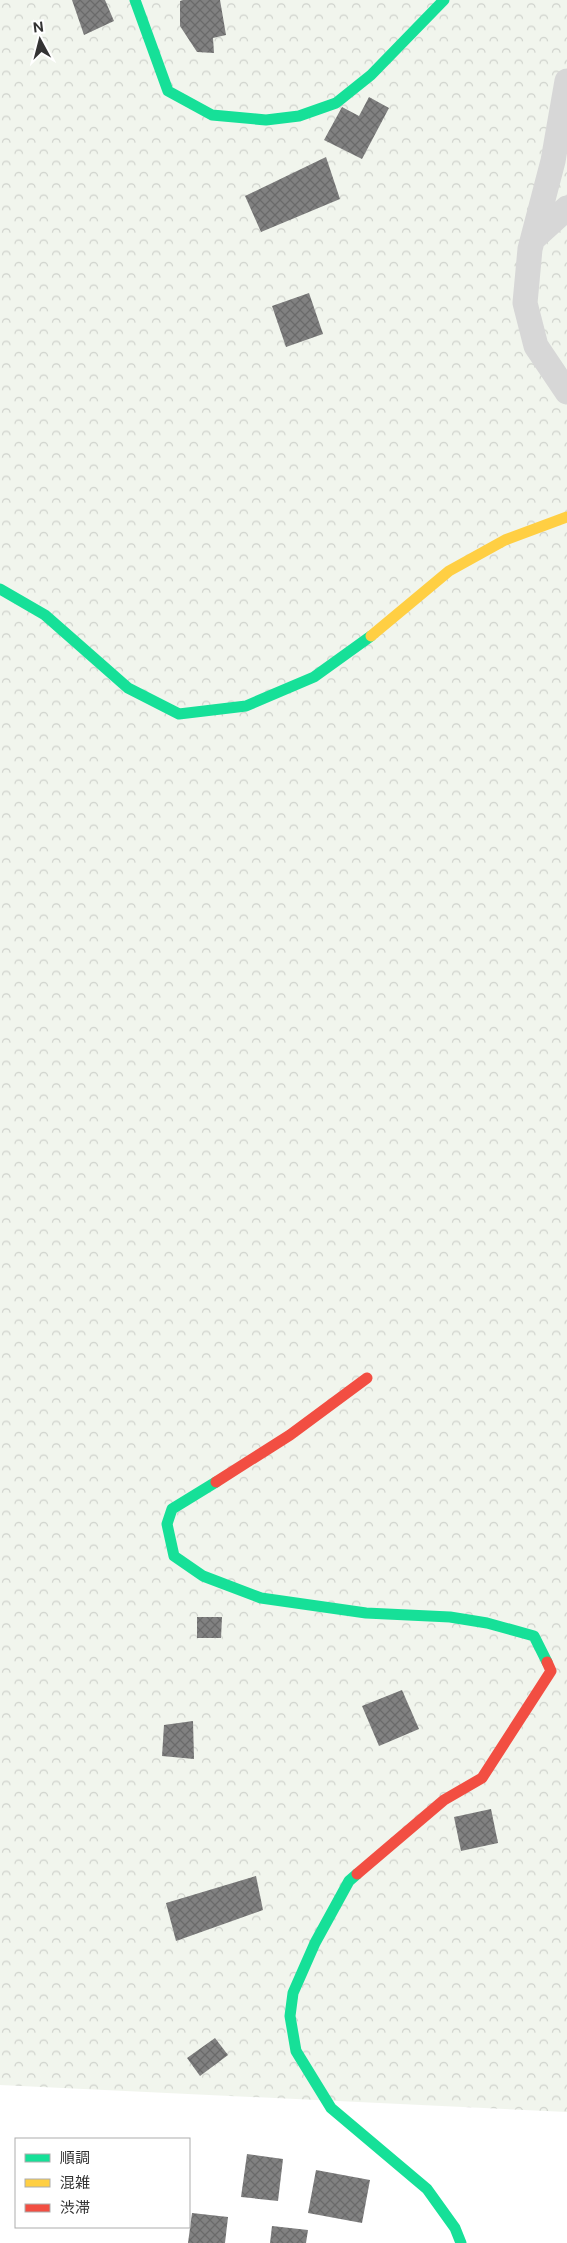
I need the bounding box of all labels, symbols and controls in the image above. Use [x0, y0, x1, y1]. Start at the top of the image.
north arrow [15, 15, 65, 65]
text: N [32, 18, 45, 36]
legend [15, 2138, 190, 2228]
text: 順調 [60, 2149, 90, 2166]
text: 混雑 [60, 2174, 90, 2191]
text: 渋滞 [60, 2199, 90, 2216]

